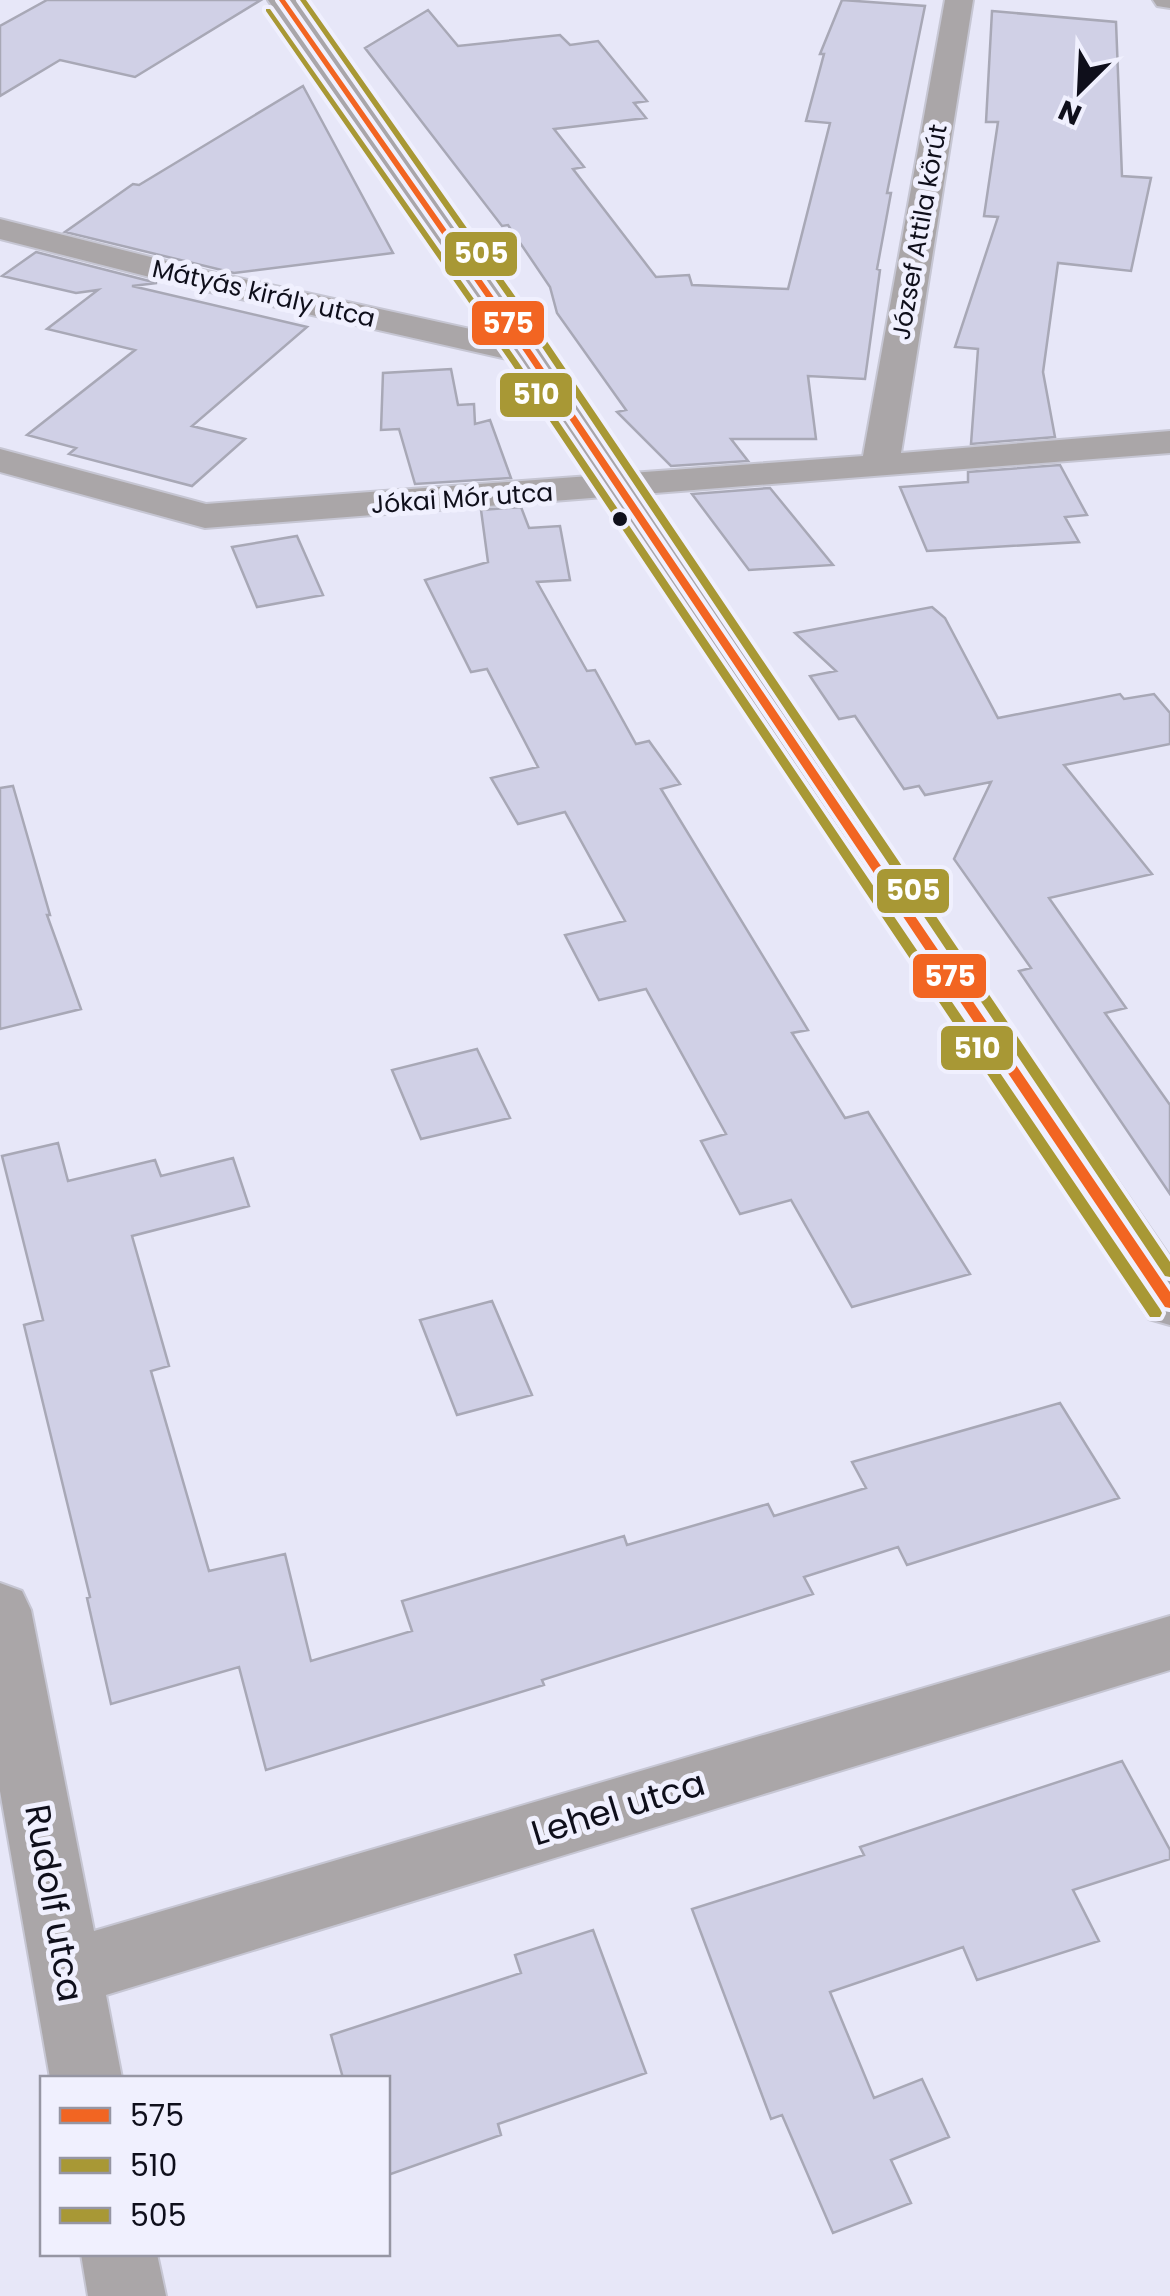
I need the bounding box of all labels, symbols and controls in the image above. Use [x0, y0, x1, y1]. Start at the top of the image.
north arrow [1030, 40, 1130, 140]
text: N [1052, 90, 1088, 134]
street label: József Attila körút [883, 122, 956, 343]
line badge: 505 [443, 230, 519, 278]
text: 505 [454, 234, 508, 273]
street label: Mátyás király utca [149, 251, 379, 336]
line badge: 575 [470, 299, 546, 347]
text: 575 [482, 304, 534, 343]
line badge: 510 [498, 371, 574, 419]
text: 510 [513, 375, 559, 414]
street label: Jókai Mór utca [370, 475, 554, 522]
unlabelled marker [610, 509, 630, 529]
line badge: 505 [875, 867, 951, 915]
text: 505 [886, 871, 940, 910]
line badge: 575 [911, 952, 988, 1000]
text: 575 [924, 957, 976, 996]
line badge: 510 [939, 1024, 1015, 1072]
text: 510 [954, 1029, 1000, 1068]
street label: Lehel utca [525, 1758, 711, 1857]
street label: Rudolf utca [13, 1801, 96, 2005]
legend [40, 2076, 390, 2256]
text: 575 [130, 2094, 184, 2137]
text: 510 [130, 2144, 177, 2187]
text: 505 [130, 2194, 187, 2237]

